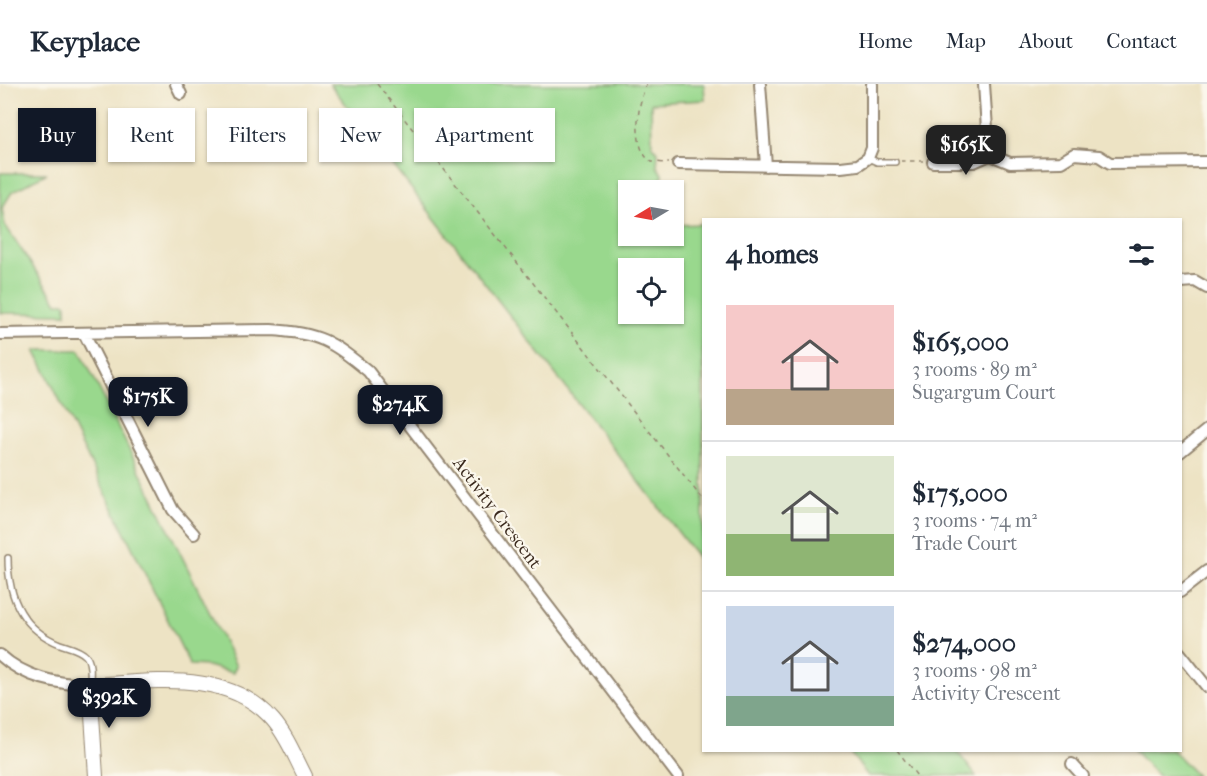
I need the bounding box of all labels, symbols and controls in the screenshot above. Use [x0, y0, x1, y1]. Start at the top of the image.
text: Keyplace [30, 25, 140, 58]
text: Home [858, 29, 913, 53]
text: Map [946, 29, 986, 53]
text: About [1019, 29, 1073, 53]
text: Contact [1106, 29, 1177, 53]
chip: Buy [18, 108, 96, 162]
chip: Rent [108, 108, 195, 162]
chip: Filters [207, 108, 307, 162]
chip: New [319, 108, 402, 162]
chip: Apartment [414, 108, 555, 162]
pin: $165K [924, 125, 1008, 176]
text: $165K [940, 133, 992, 156]
north arrow [618, 180, 684, 246]
map controls [618, 180, 684, 324]
icon: filters [1125, 238, 1158, 271]
text: 4 homes [726, 239, 818, 270]
button: locate [618, 258, 684, 324]
text: $165,000 [912, 327, 1009, 358]
icon: home [774, 329, 846, 401]
text: 3 rooms · 89 m² [912, 358, 1037, 381]
pin: $175K [106, 377, 190, 428]
text: Sugargum Court [912, 381, 1056, 404]
text: $175K [123, 385, 173, 408]
pin: $274K [358, 385, 442, 436]
text: $274K [372, 393, 428, 416]
street label: Activity Crescent [448, 452, 546, 573]
text: $175,000 [912, 478, 1008, 509]
icon: home [774, 480, 846, 552]
text: 3 rooms · 74 m² [912, 509, 1037, 532]
text: Trade Court [912, 532, 1017, 555]
text: $274,000 [912, 628, 1016, 659]
icon: home [774, 630, 846, 702]
text: 3 rooms · 98 m² [912, 659, 1037, 682]
pin: $392K [67, 678, 151, 729]
text: Activity Crescent [912, 682, 1061, 705]
text: $392K [82, 686, 136, 709]

